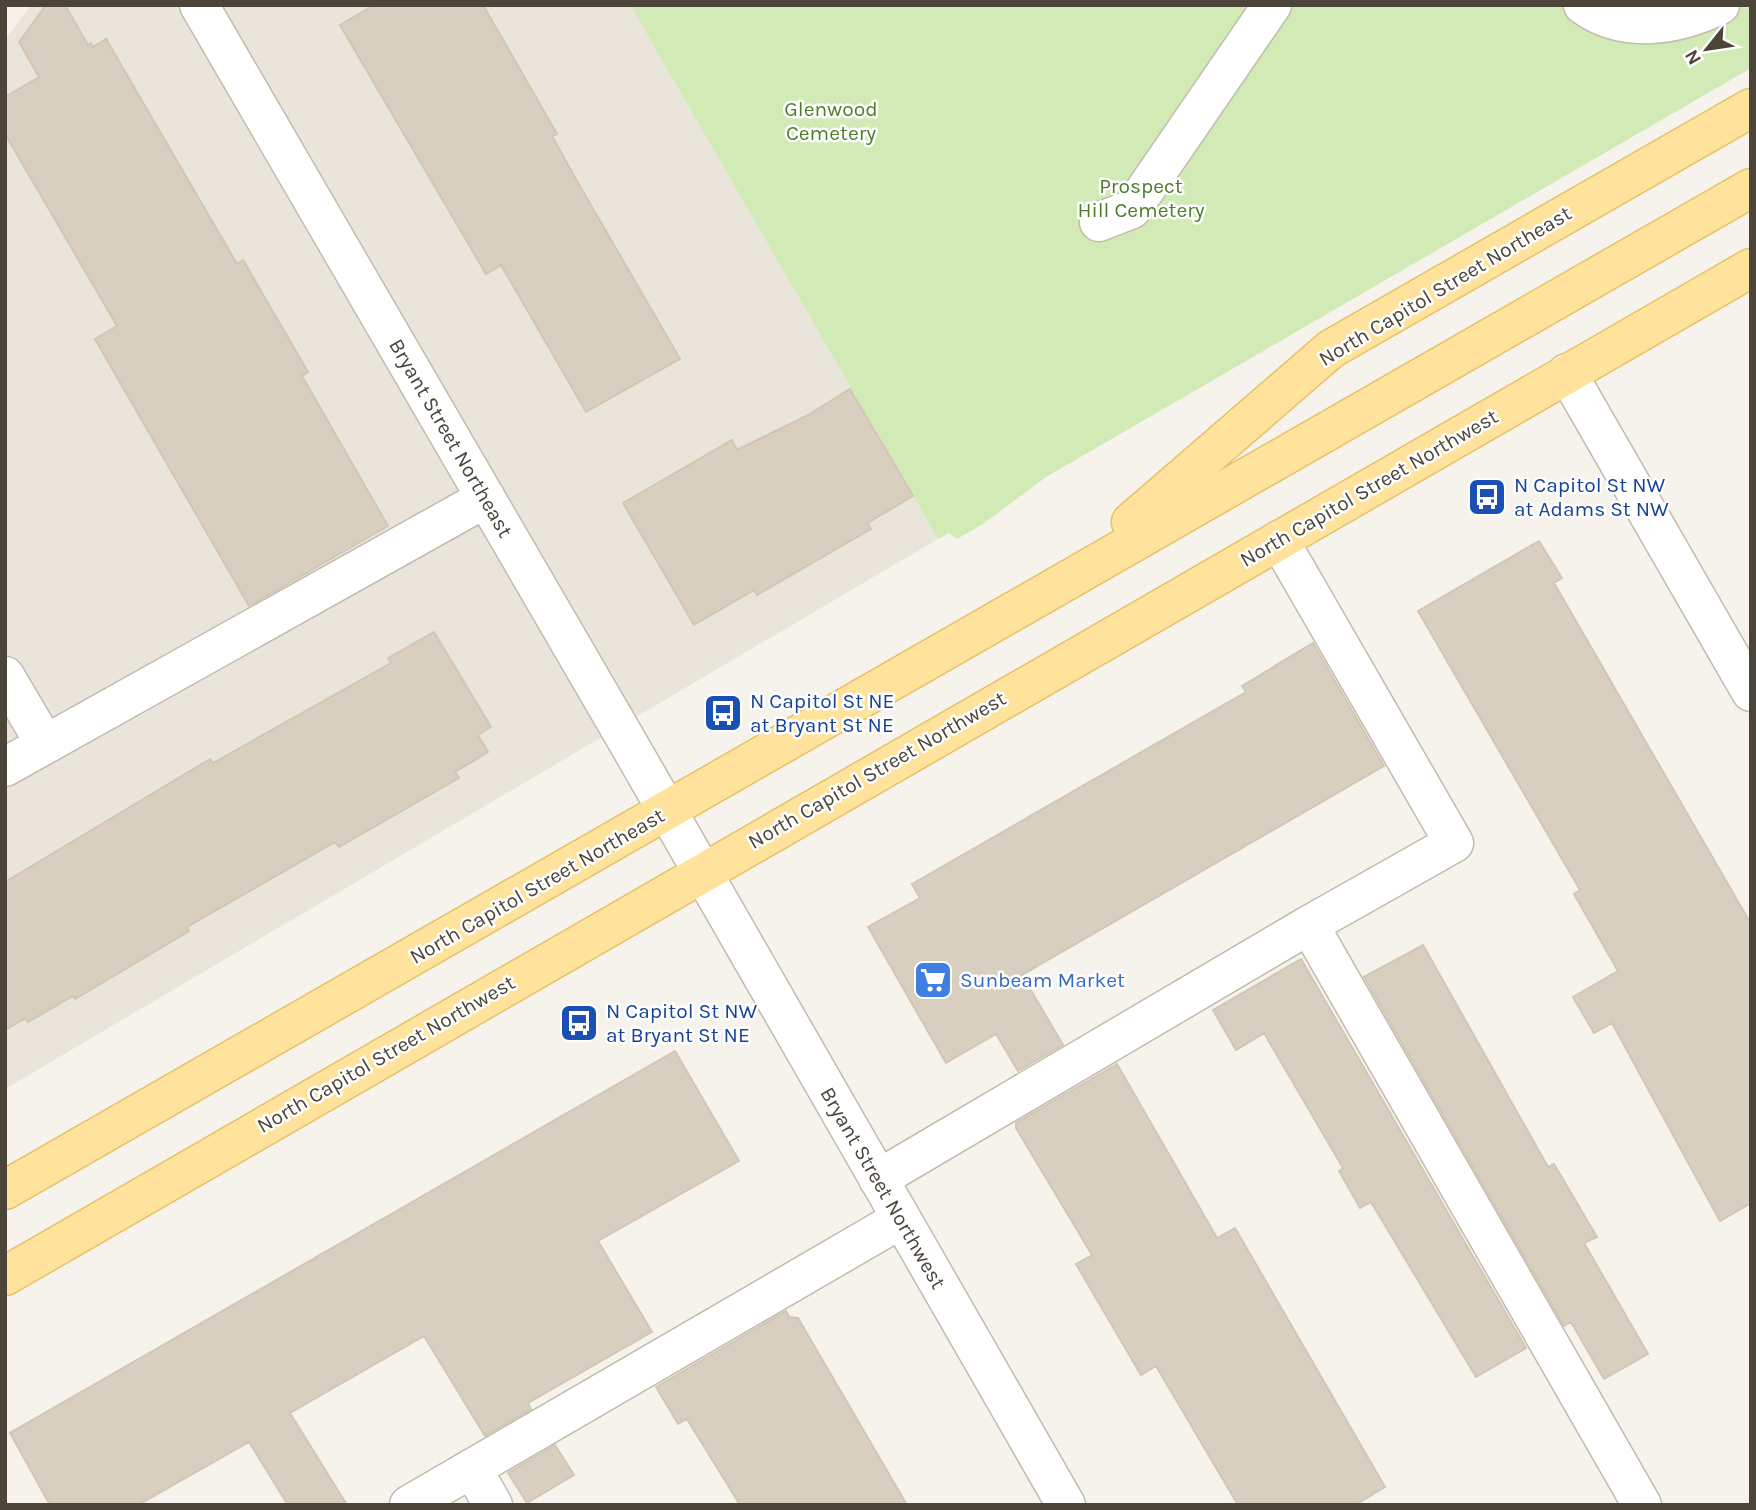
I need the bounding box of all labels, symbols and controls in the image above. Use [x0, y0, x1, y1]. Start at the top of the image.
north arrow [1672, 14, 1742, 84]
text: N [1680, 46, 1706, 68]
park label: Glenwood Cemetery [784, 97, 878, 145]
park label: Prospect Hill Cemetery [1077, 174, 1205, 222]
street label: North Capitol Street Northeast [1314, 201, 1576, 371]
street label: Bryant Street Northeast [384, 334, 518, 542]
street label: North Capitol Street Northwest [1236, 404, 1502, 572]
place label: N Capitol St NW at Adams St NW [1514, 473, 1669, 521]
bus stop icon: N Capitol St NW at Adams St NW [1466, 476, 1508, 518]
street label: North Capitol Street Northwest [744, 686, 1010, 854]
place label: N Capitol St NE at Bryant St NE [750, 689, 894, 737]
bus stop icon: N Capitol St NE at Bryant St NE [702, 692, 744, 734]
street label: North Capitol Street Northeast [405, 803, 669, 969]
supermarket icon: Sunbeam Market [912, 959, 954, 1001]
place label: Sunbeam Market [960, 968, 1125, 992]
street label: North Capitol Street Northwest [253, 970, 519, 1138]
place label: N Capitol St NW at Bryant St NE [606, 999, 757, 1047]
bus stop icon: N Capitol St NW at Bryant St NE [558, 1002, 600, 1044]
street label: Bryant Street Northwest [815, 1083, 951, 1293]

